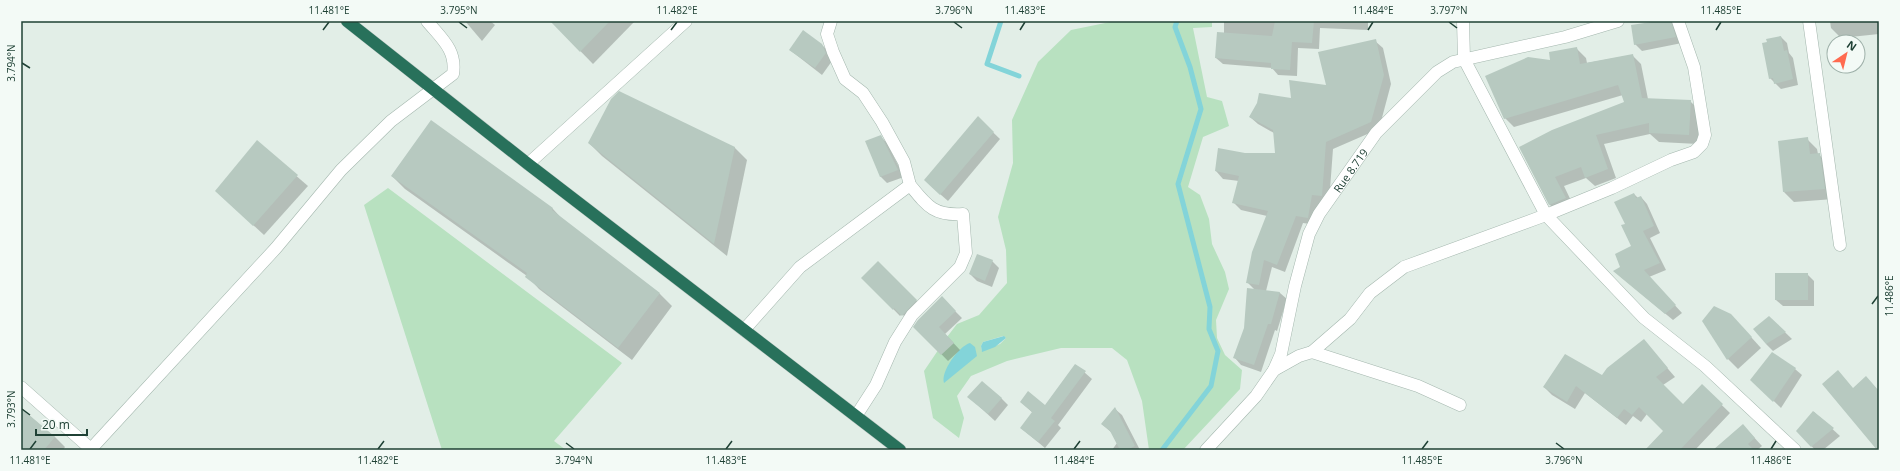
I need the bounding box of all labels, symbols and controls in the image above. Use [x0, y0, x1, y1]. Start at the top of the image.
text: 11.481°E [308, 3, 350, 17]
text: 3.795°N [440, 3, 478, 17]
text: 11.482°E [656, 3, 698, 17]
text: 3.796°N [935, 3, 973, 17]
text: 11.483°E [1004, 3, 1046, 17]
text: 11.484°E [1352, 3, 1394, 17]
text: 3.797°N [1430, 3, 1468, 17]
text: 11.485°E [1700, 3, 1742, 17]
north arrow [1826, 34, 1866, 74]
text: N [1844, 37, 1860, 54]
text: 3.794°N [4, 44, 18, 82]
street label: Rue 8.719 [1329, 145, 1371, 195]
text: 11.486°E [1882, 275, 1896, 317]
text: 3.793°N [4, 390, 18, 428]
scale bar [36, 411, 87, 437]
text: 20 m [42, 416, 70, 433]
text: 11.481°E [9, 453, 51, 467]
text: 11.482°E [357, 453, 399, 467]
text: 3.794°N [555, 453, 593, 467]
text: 11.483°E [705, 453, 747, 467]
text: 11.484°E [1053, 453, 1095, 467]
text: 11.485°E [1401, 453, 1443, 467]
text: 3.796°N [1545, 453, 1583, 467]
text: 11.486°E [1750, 453, 1792, 467]

